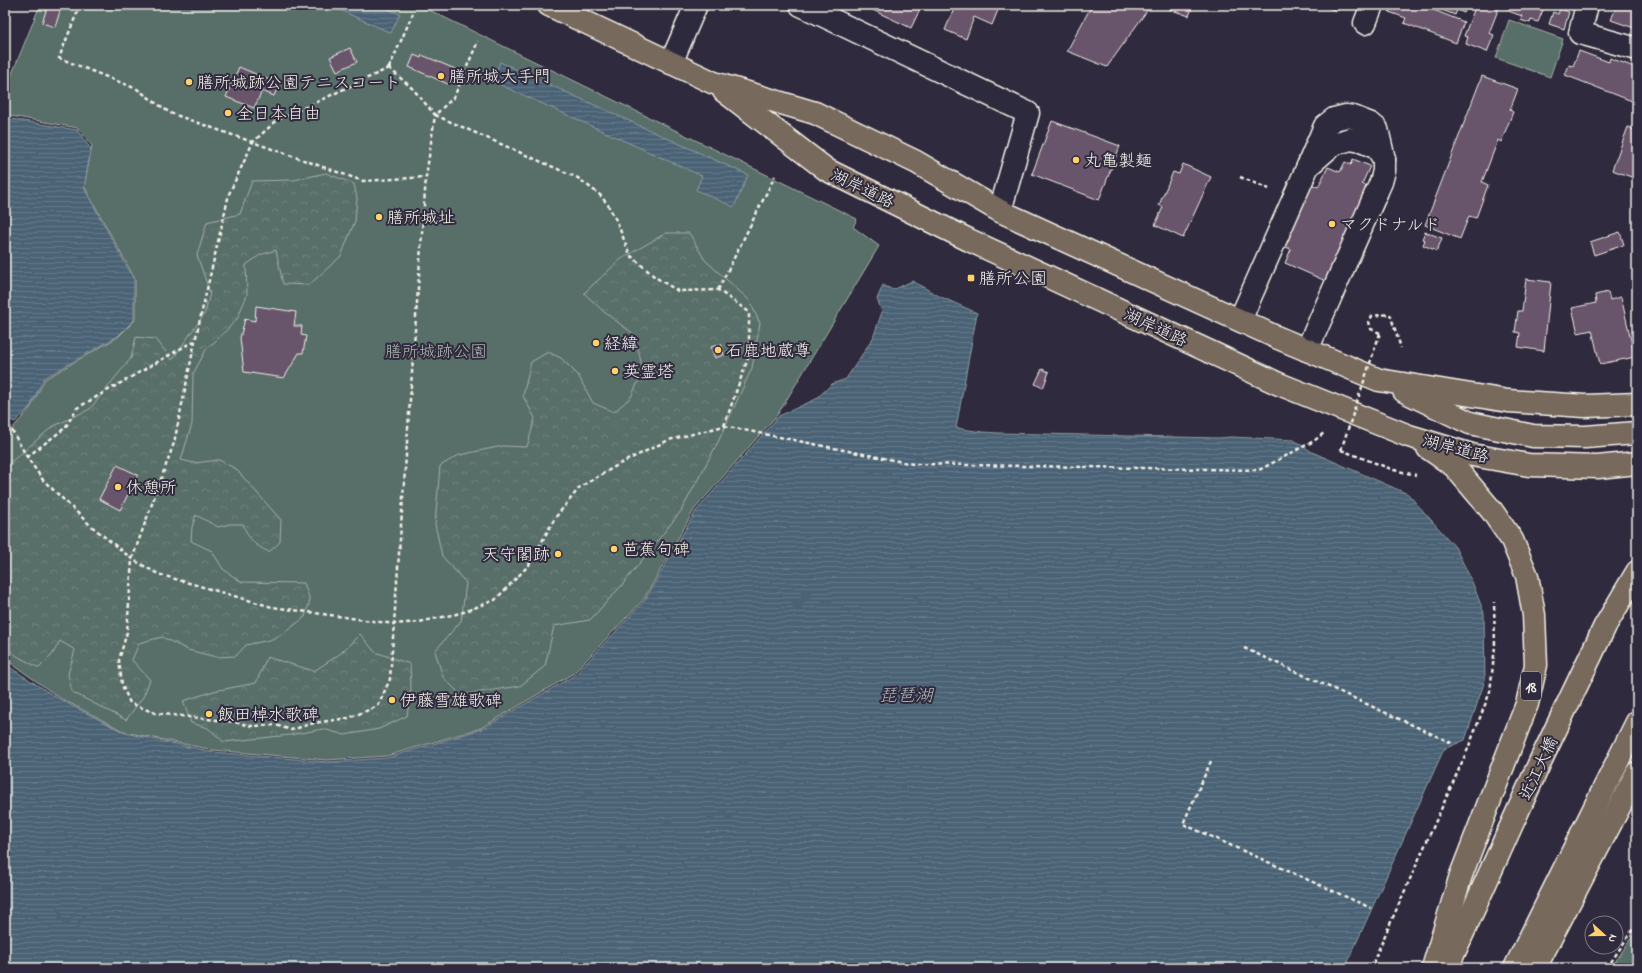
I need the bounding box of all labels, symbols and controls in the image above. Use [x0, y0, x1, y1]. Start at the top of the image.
place label: 膳所城大手門 [449, 65, 551, 90]
place label: 膳所城跡公園テニスコート [197, 71, 401, 96]
marker: 膳所城大手門 [436, 71, 446, 81]
marker: 膳所城跡公園テニスコート [184, 77, 194, 87]
place label: 全日本自由 [236, 102, 321, 127]
marker: 全日本自由 [223, 108, 233, 118]
place label: 丸亀製麺 [1084, 149, 1152, 174]
marker: 丸亀製麺 [1071, 155, 1081, 165]
street label: 湖岸道路 [826, 163, 898, 215]
place label: 膳所城址 [387, 206, 455, 231]
marker: 膳所城址 [374, 212, 384, 222]
place label: マクドナルド [1340, 213, 1441, 238]
marker: マクドナルド [1327, 219, 1337, 229]
place label: 膳所公園 [979, 267, 1047, 292]
marker: 膳所公園 [966, 273, 976, 283]
street label: 湖岸道路 [1119, 303, 1191, 354]
place label: 経緯 [604, 332, 638, 357]
marker: 経緯 [591, 338, 601, 348]
place label: 石鹿地蔵尊 [726, 339, 811, 364]
park label: 膳所城跡公園 [385, 340, 487, 365]
marker: 石鹿地蔵尊 [713, 345, 723, 355]
place label: 英霊塔 [623, 360, 674, 385]
marker: 英霊塔 [610, 366, 620, 376]
street label: 湖岸道路 [1420, 429, 1492, 470]
place label: 休憩所 [126, 476, 177, 501]
marker: 休憩所 [113, 482, 123, 492]
place label: 芭蕉句碑 [622, 538, 690, 563]
place label: 天守閣跡 [482, 543, 550, 568]
marker: 芭蕉句碑 [609, 544, 619, 554]
marker: 天守閣跡 [553, 549, 563, 559]
road number: 18 [1521, 672, 1541, 700]
water label: 琵琶湖 [879, 684, 935, 710]
place label: 伊藤雪雄歌碑 [400, 689, 502, 714]
marker: 伊藤雪雄歌碑 [387, 695, 397, 705]
place label: 飯田棹水歌碑 [217, 703, 319, 728]
marker: 飯田棹水歌碑 [204, 709, 214, 719]
street label: 近江大橋 [1514, 733, 1565, 805]
north arrow [1584, 915, 1624, 955]
text: N [1604, 932, 1621, 945]

